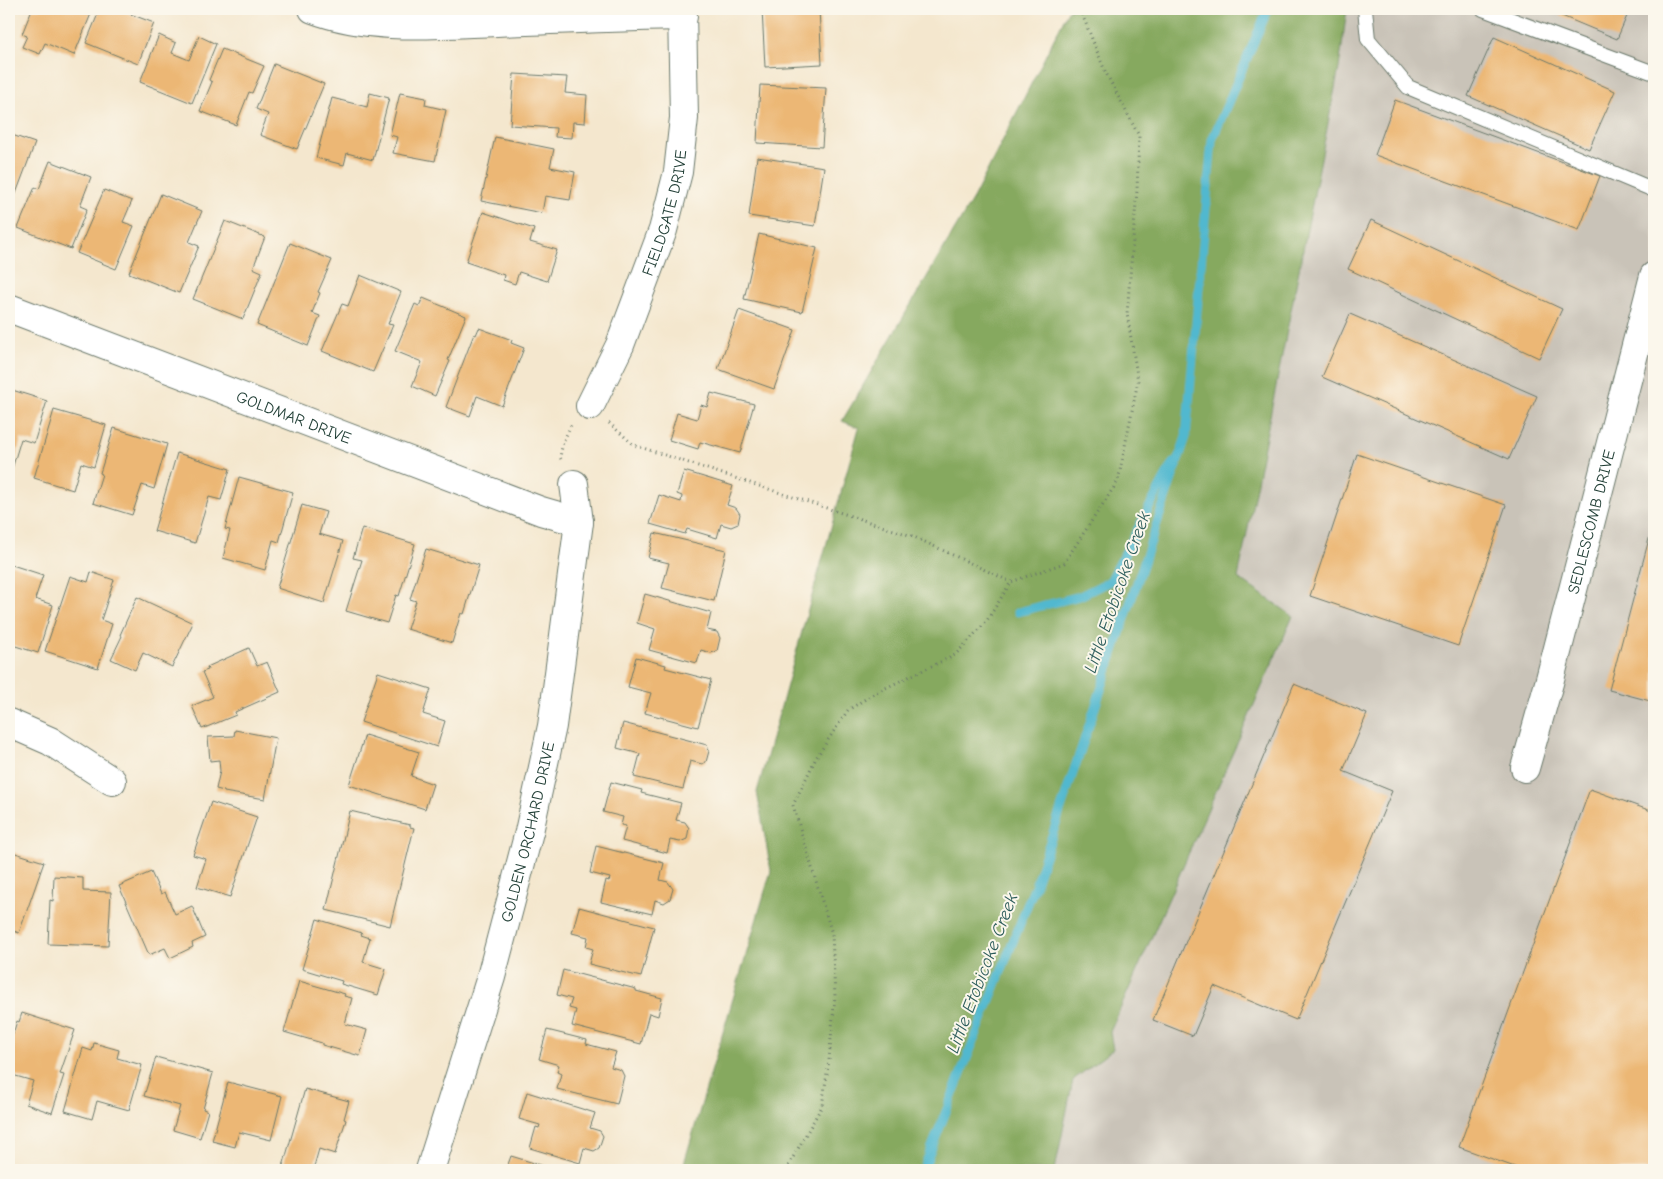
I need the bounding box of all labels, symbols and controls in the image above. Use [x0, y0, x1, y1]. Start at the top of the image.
street label: FIELDGATE DRIVE [639, 148, 690, 278]
street label: GOLDMAR DRIVE [234, 388, 354, 448]
street label: SEDLESCOMB DRIVE [1564, 448, 1619, 596]
water label: Little Etobicoke Creek [1080, 508, 1155, 676]
street label: GOLDEN ORCHARD DRIVE [498, 740, 558, 924]
water label: Little Etobicoke Creek [942, 890, 1023, 1056]

